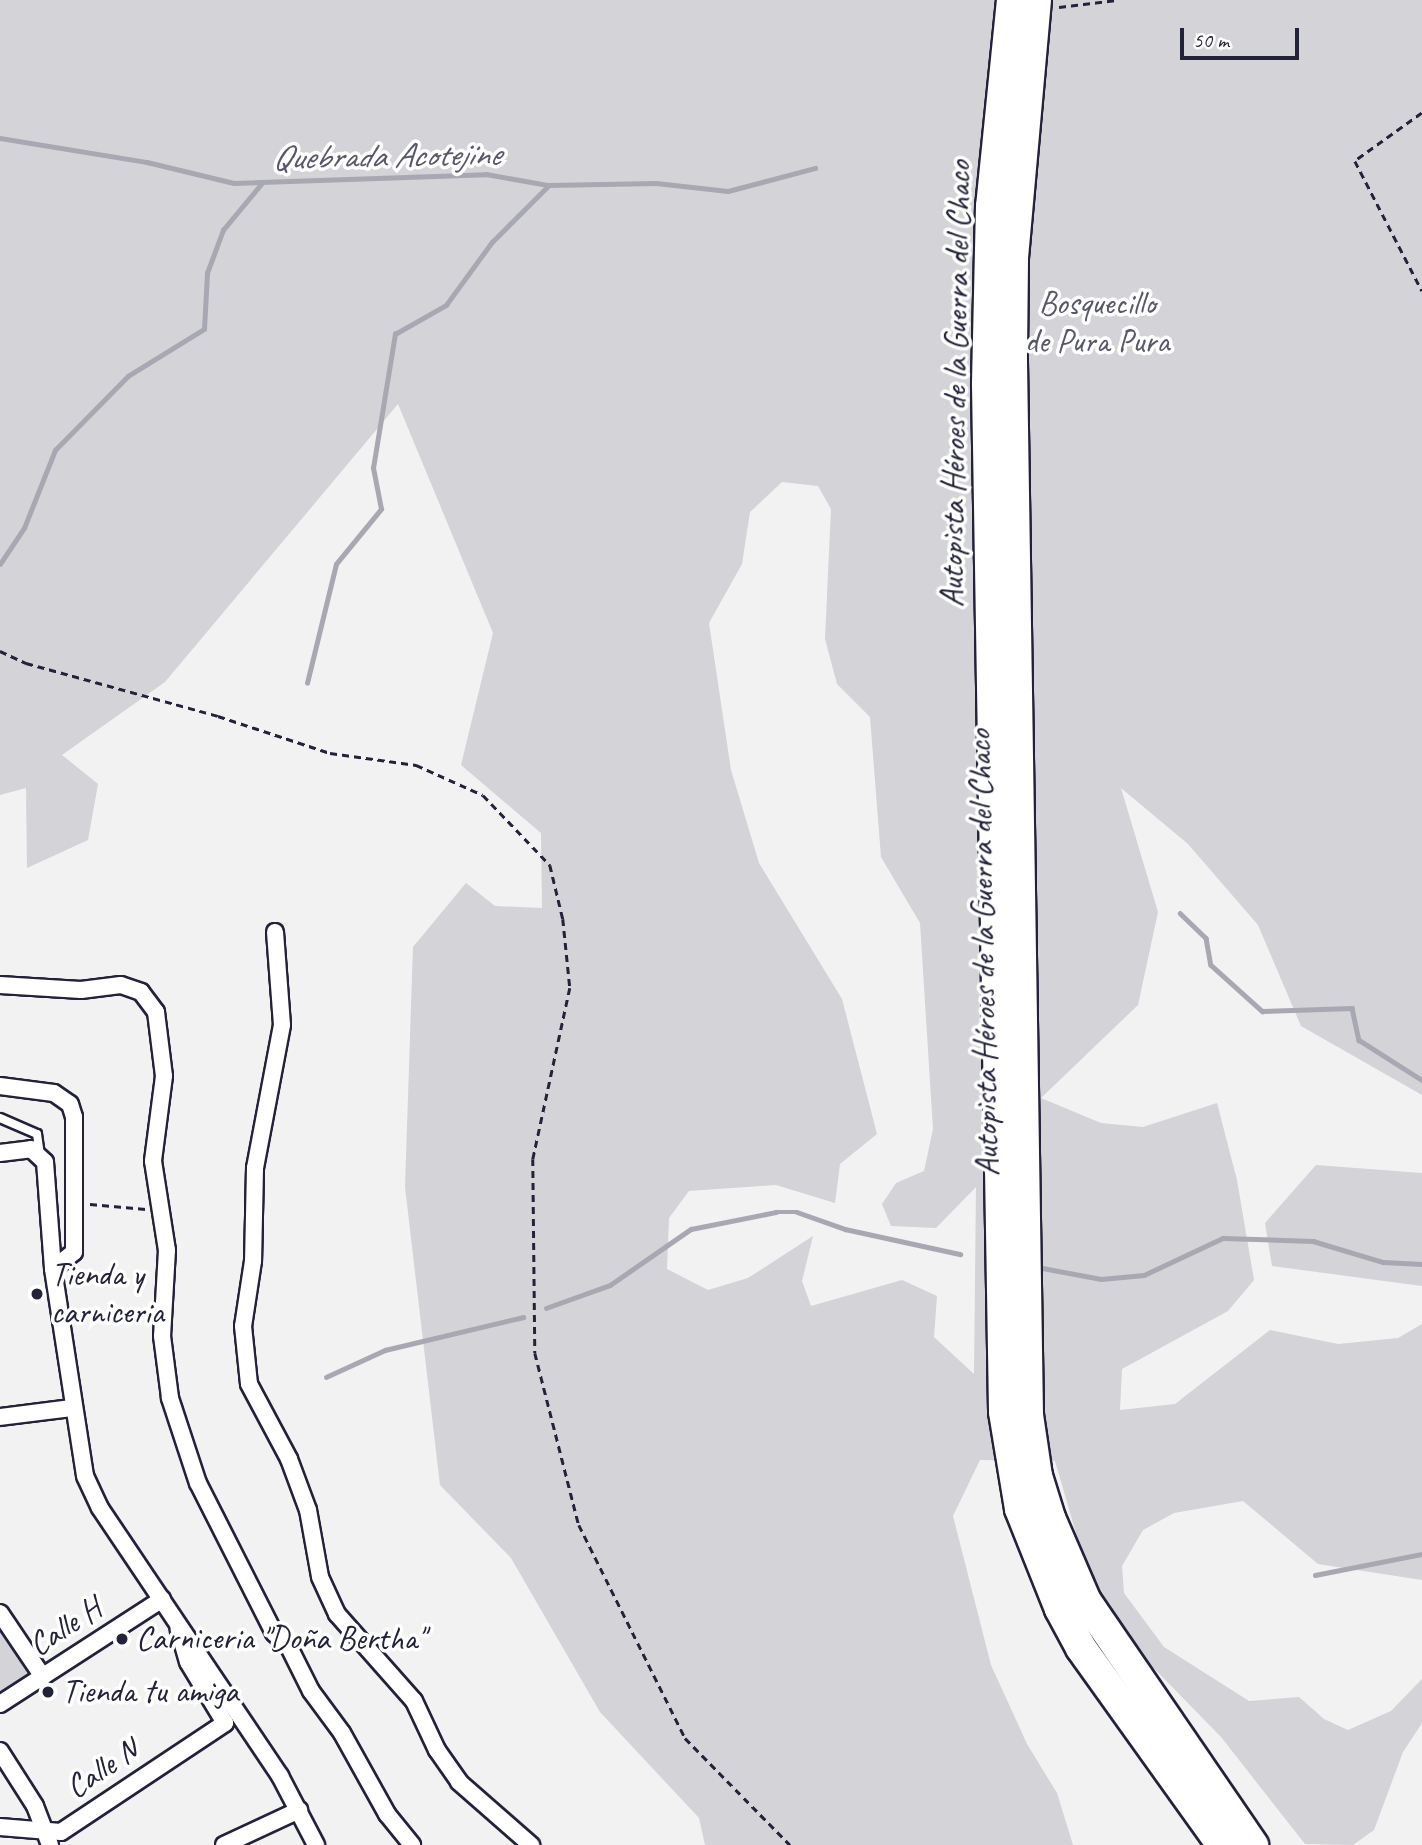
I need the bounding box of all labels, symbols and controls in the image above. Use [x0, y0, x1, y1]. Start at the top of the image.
scale bar [1184, 14, 1303, 58]
text: 50 m [1193, 27, 1229, 53]
water label: Quebrada Acotejine [272, 133, 500, 179]
street label: Autopista Héroes de la Guerra del Chaco [932, 160, 980, 608]
park label: Bosquecillo de Pura Pura [1026, 284, 1168, 362]
street label: Autopista Héroes de la Guerra del Chaco [960, 729, 1008, 1177]
place label: Tienda y carniceria [51, 1255, 164, 1333]
marker: Tienda y carniceria [29, 1286, 45, 1302]
street label: Calle H [21, 1589, 109, 1665]
place label: Carniceria "Doña Bertha" [136, 1619, 424, 1659]
marker: Carniceria "Doña Bertha" [114, 1631, 130, 1647]
place label: Tienda tu amiga [62, 1672, 239, 1712]
marker: Tienda tu amiga [40, 1684, 56, 1700]
street label: Calle N [58, 1730, 146, 1808]

